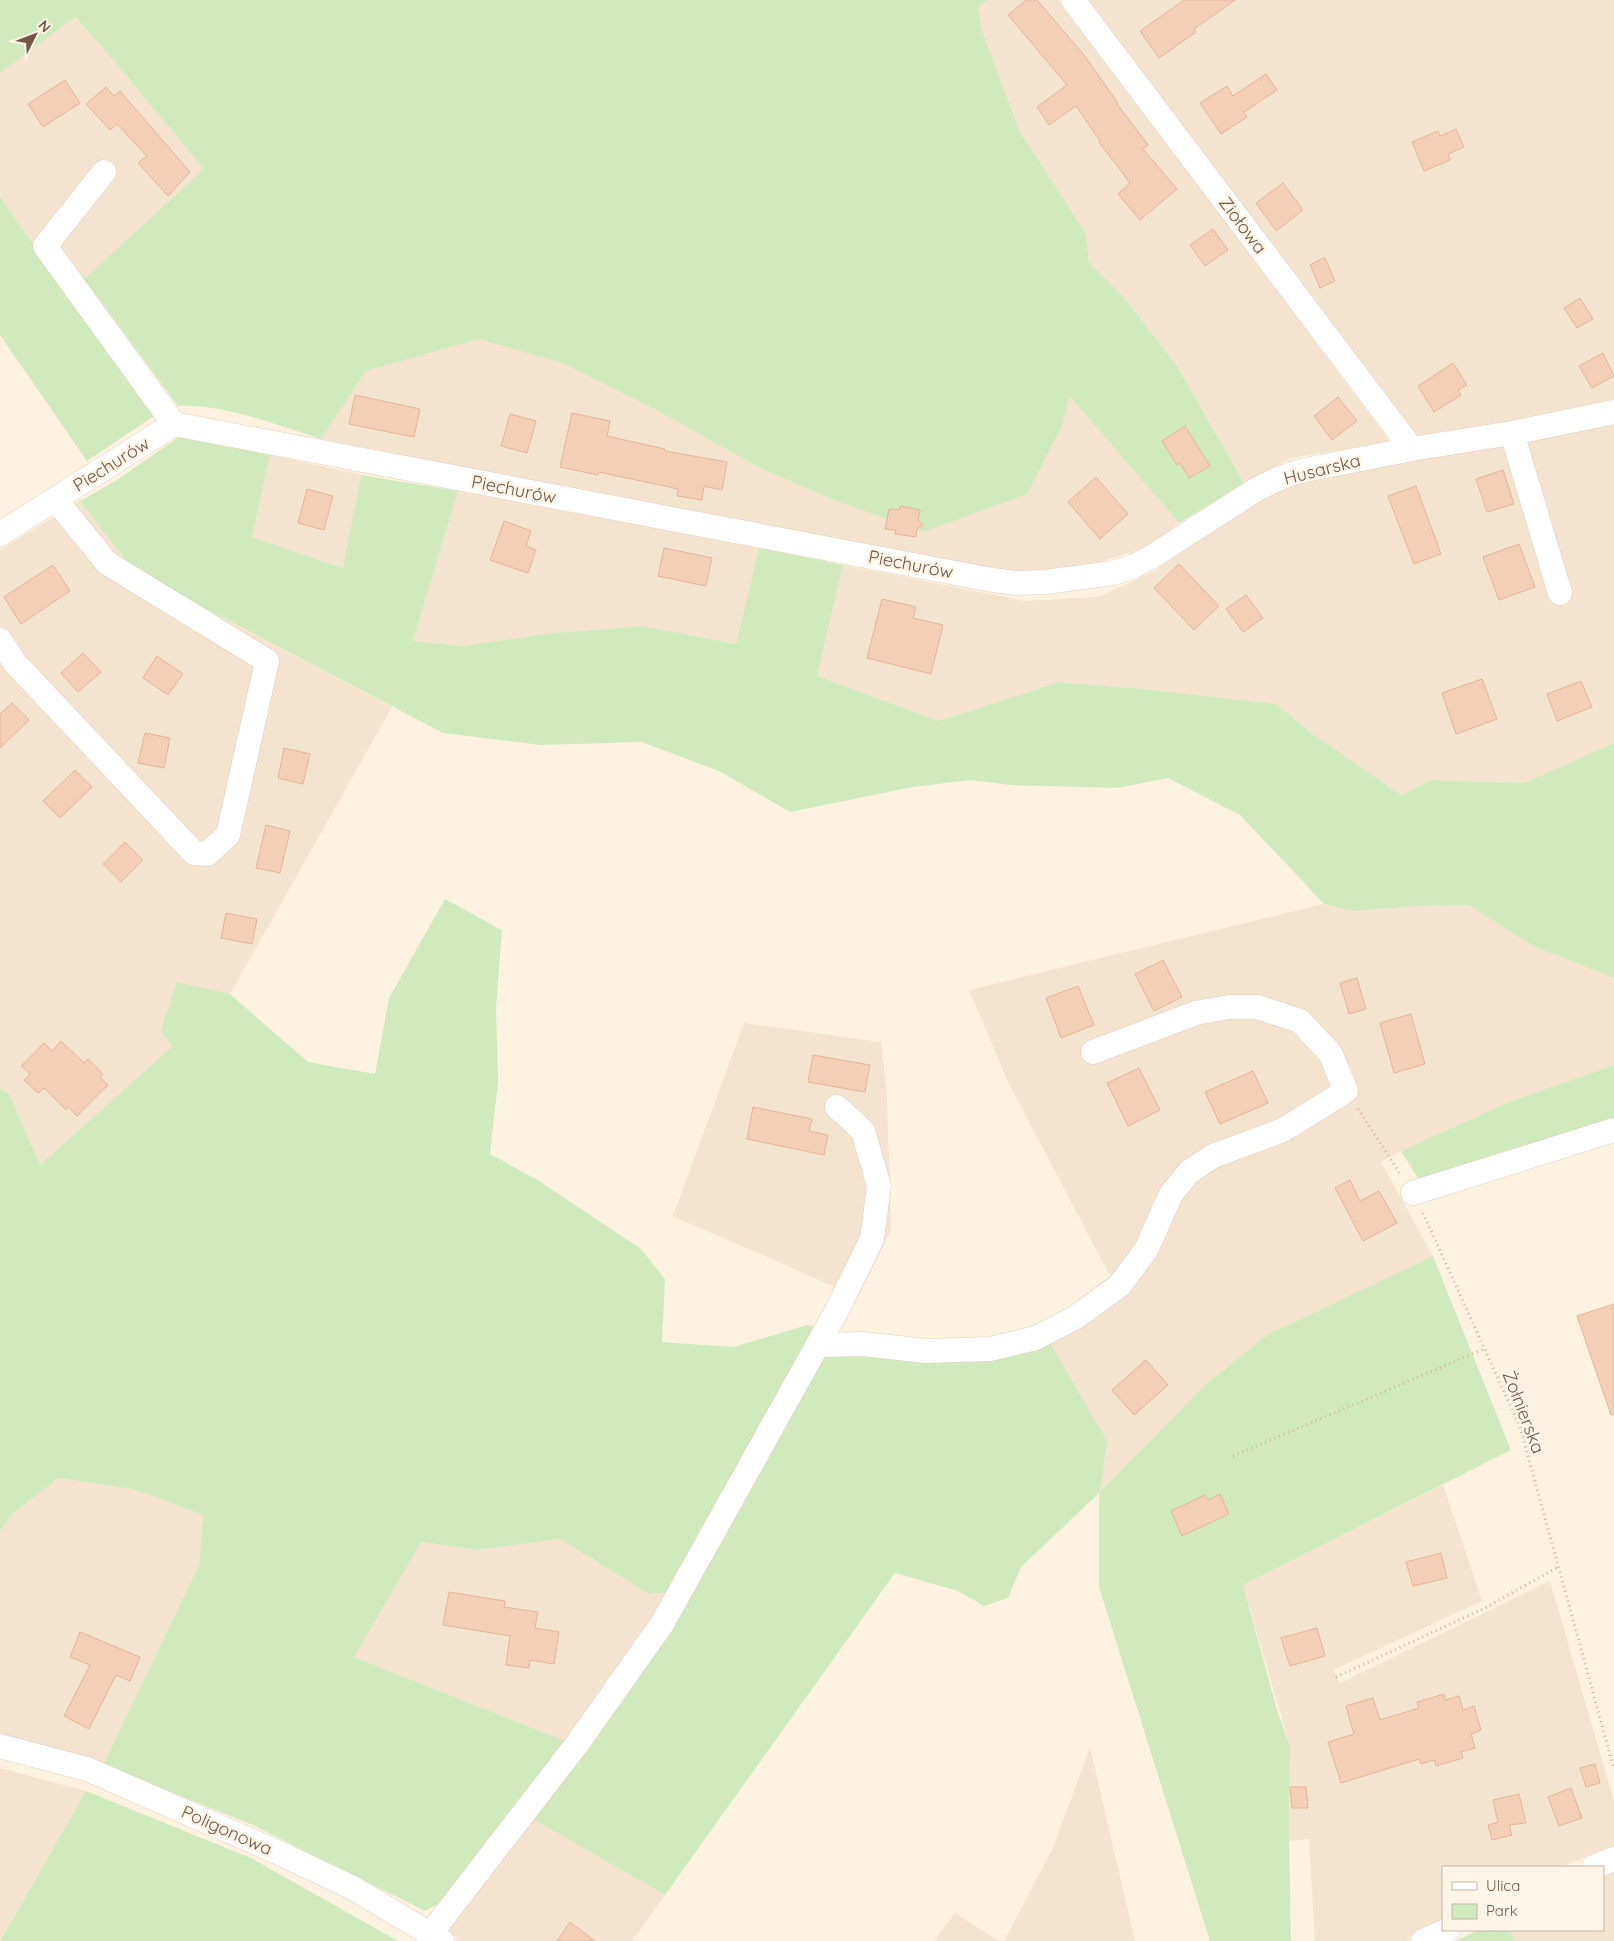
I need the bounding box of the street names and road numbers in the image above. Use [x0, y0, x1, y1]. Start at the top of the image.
street label: Ziołowa [1214, 192, 1272, 258]
street label: Piechurów [68, 431, 154, 497]
street label: Husarska [1281, 448, 1363, 490]
street label: Piechurów [470, 470, 558, 508]
street label: Piechurów [867, 545, 955, 583]
street label: Żołnierska [1498, 1367, 1550, 1457]
street label: Poligonowa [178, 1800, 276, 1860]

